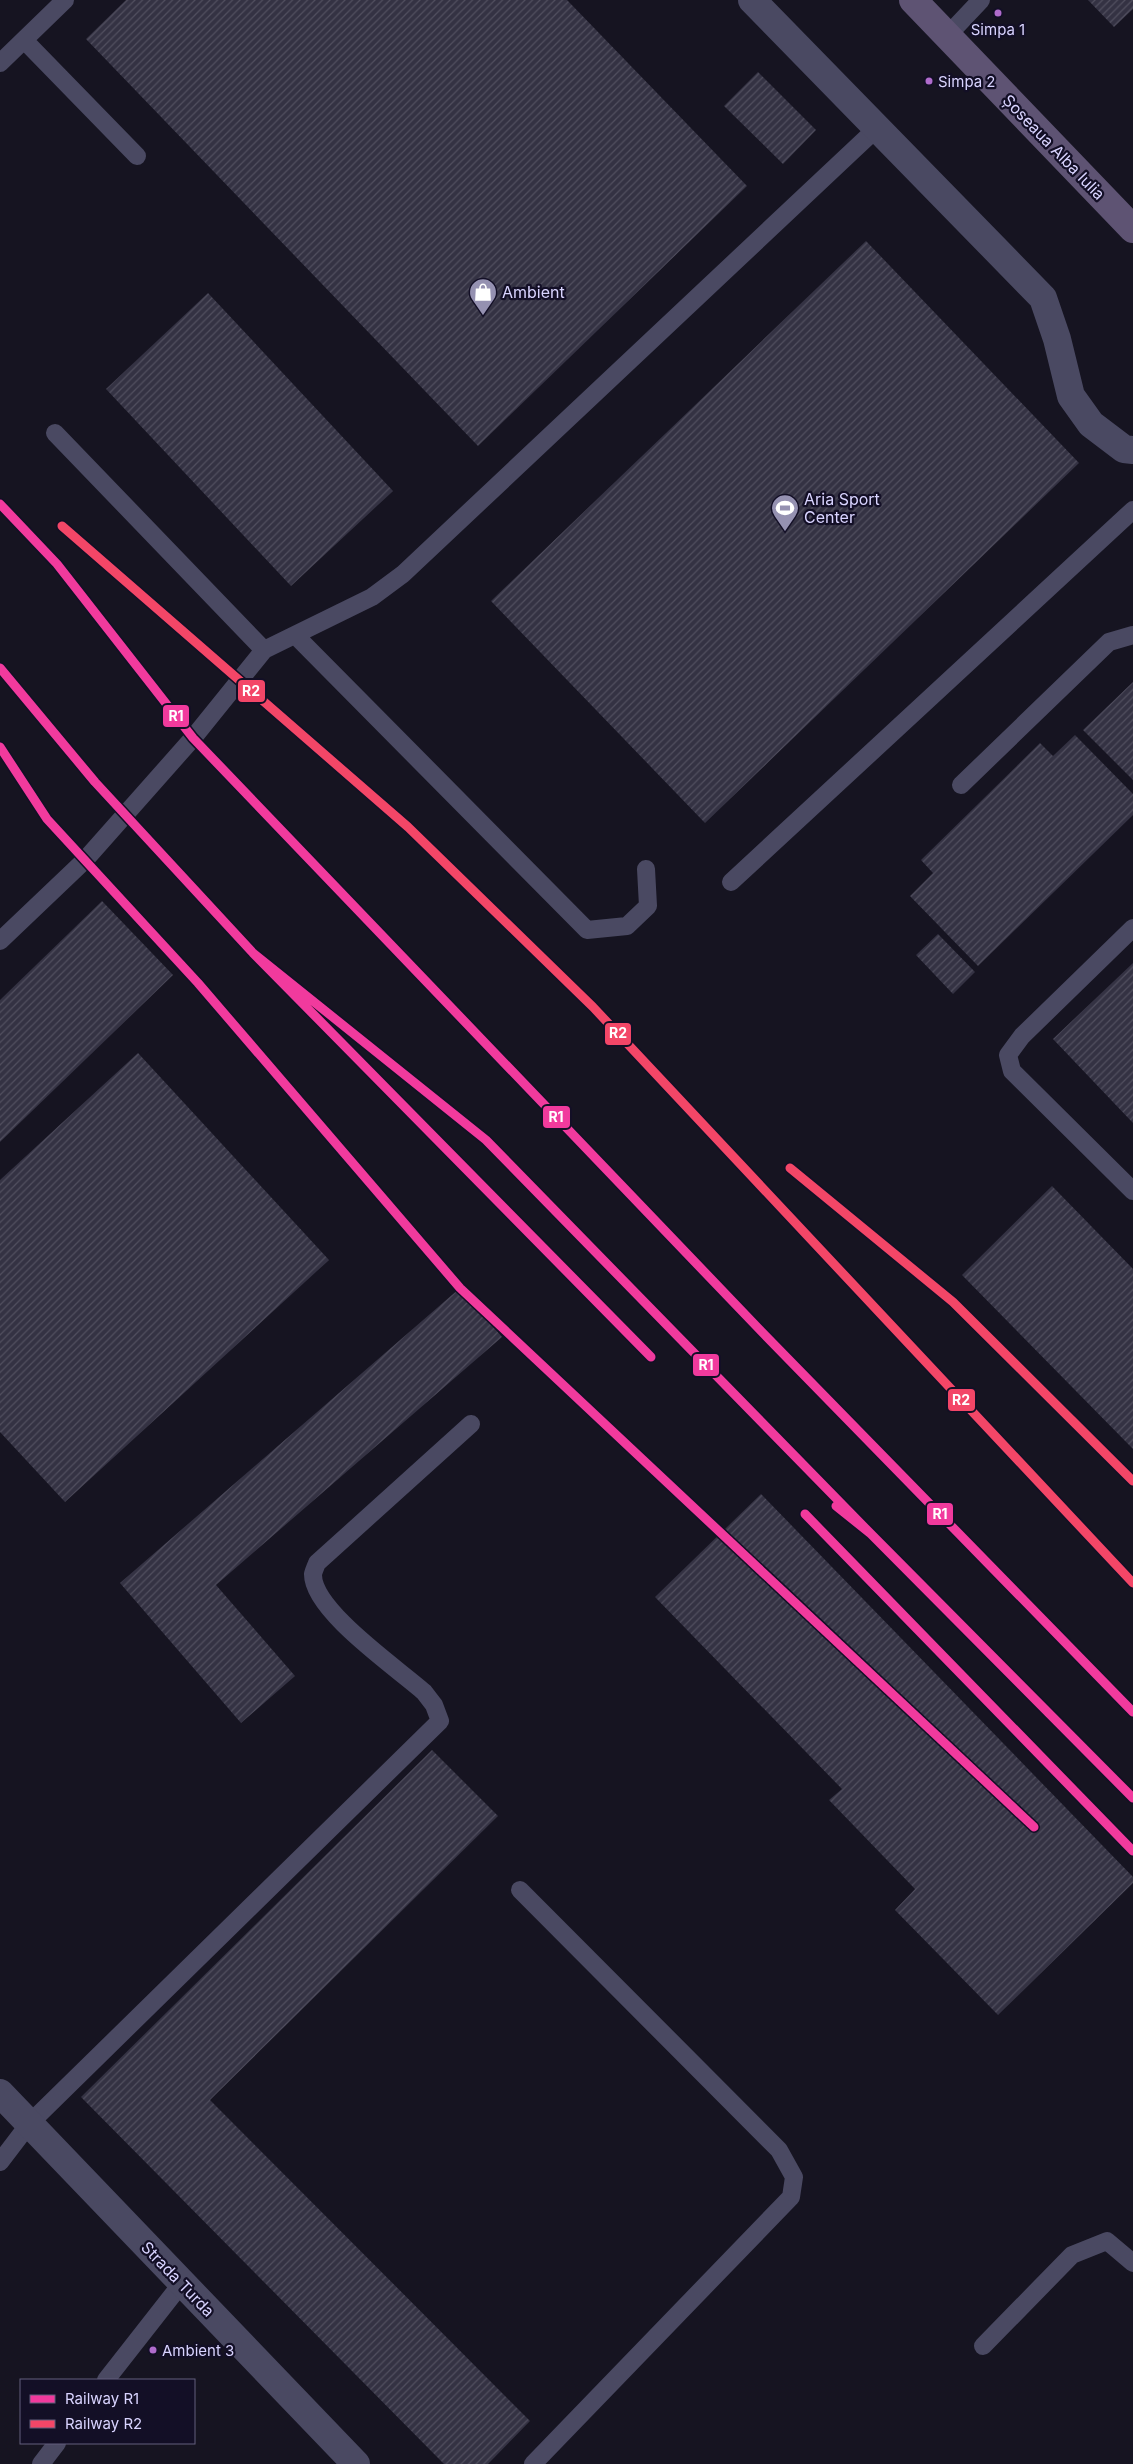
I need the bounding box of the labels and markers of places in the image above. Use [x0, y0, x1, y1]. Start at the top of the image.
marker: Simpa 1 [993, 8, 1003, 18]
place label: Simpa 1 [971, 20, 1025, 39]
place label: Simpa 2 [938, 72, 996, 91]
marker: Simpa 2 [924, 76, 934, 86]
shop icon: Ambient [468, 277, 498, 316]
place label: Ambient [502, 282, 565, 302]
place label: Aria Sport Center [804, 489, 880, 527]
sports icon: Aria Sport Center [770, 493, 800, 532]
place label: Ambient 3 [162, 2341, 234, 2360]
marker: Ambient 3 [148, 2345, 158, 2355]

